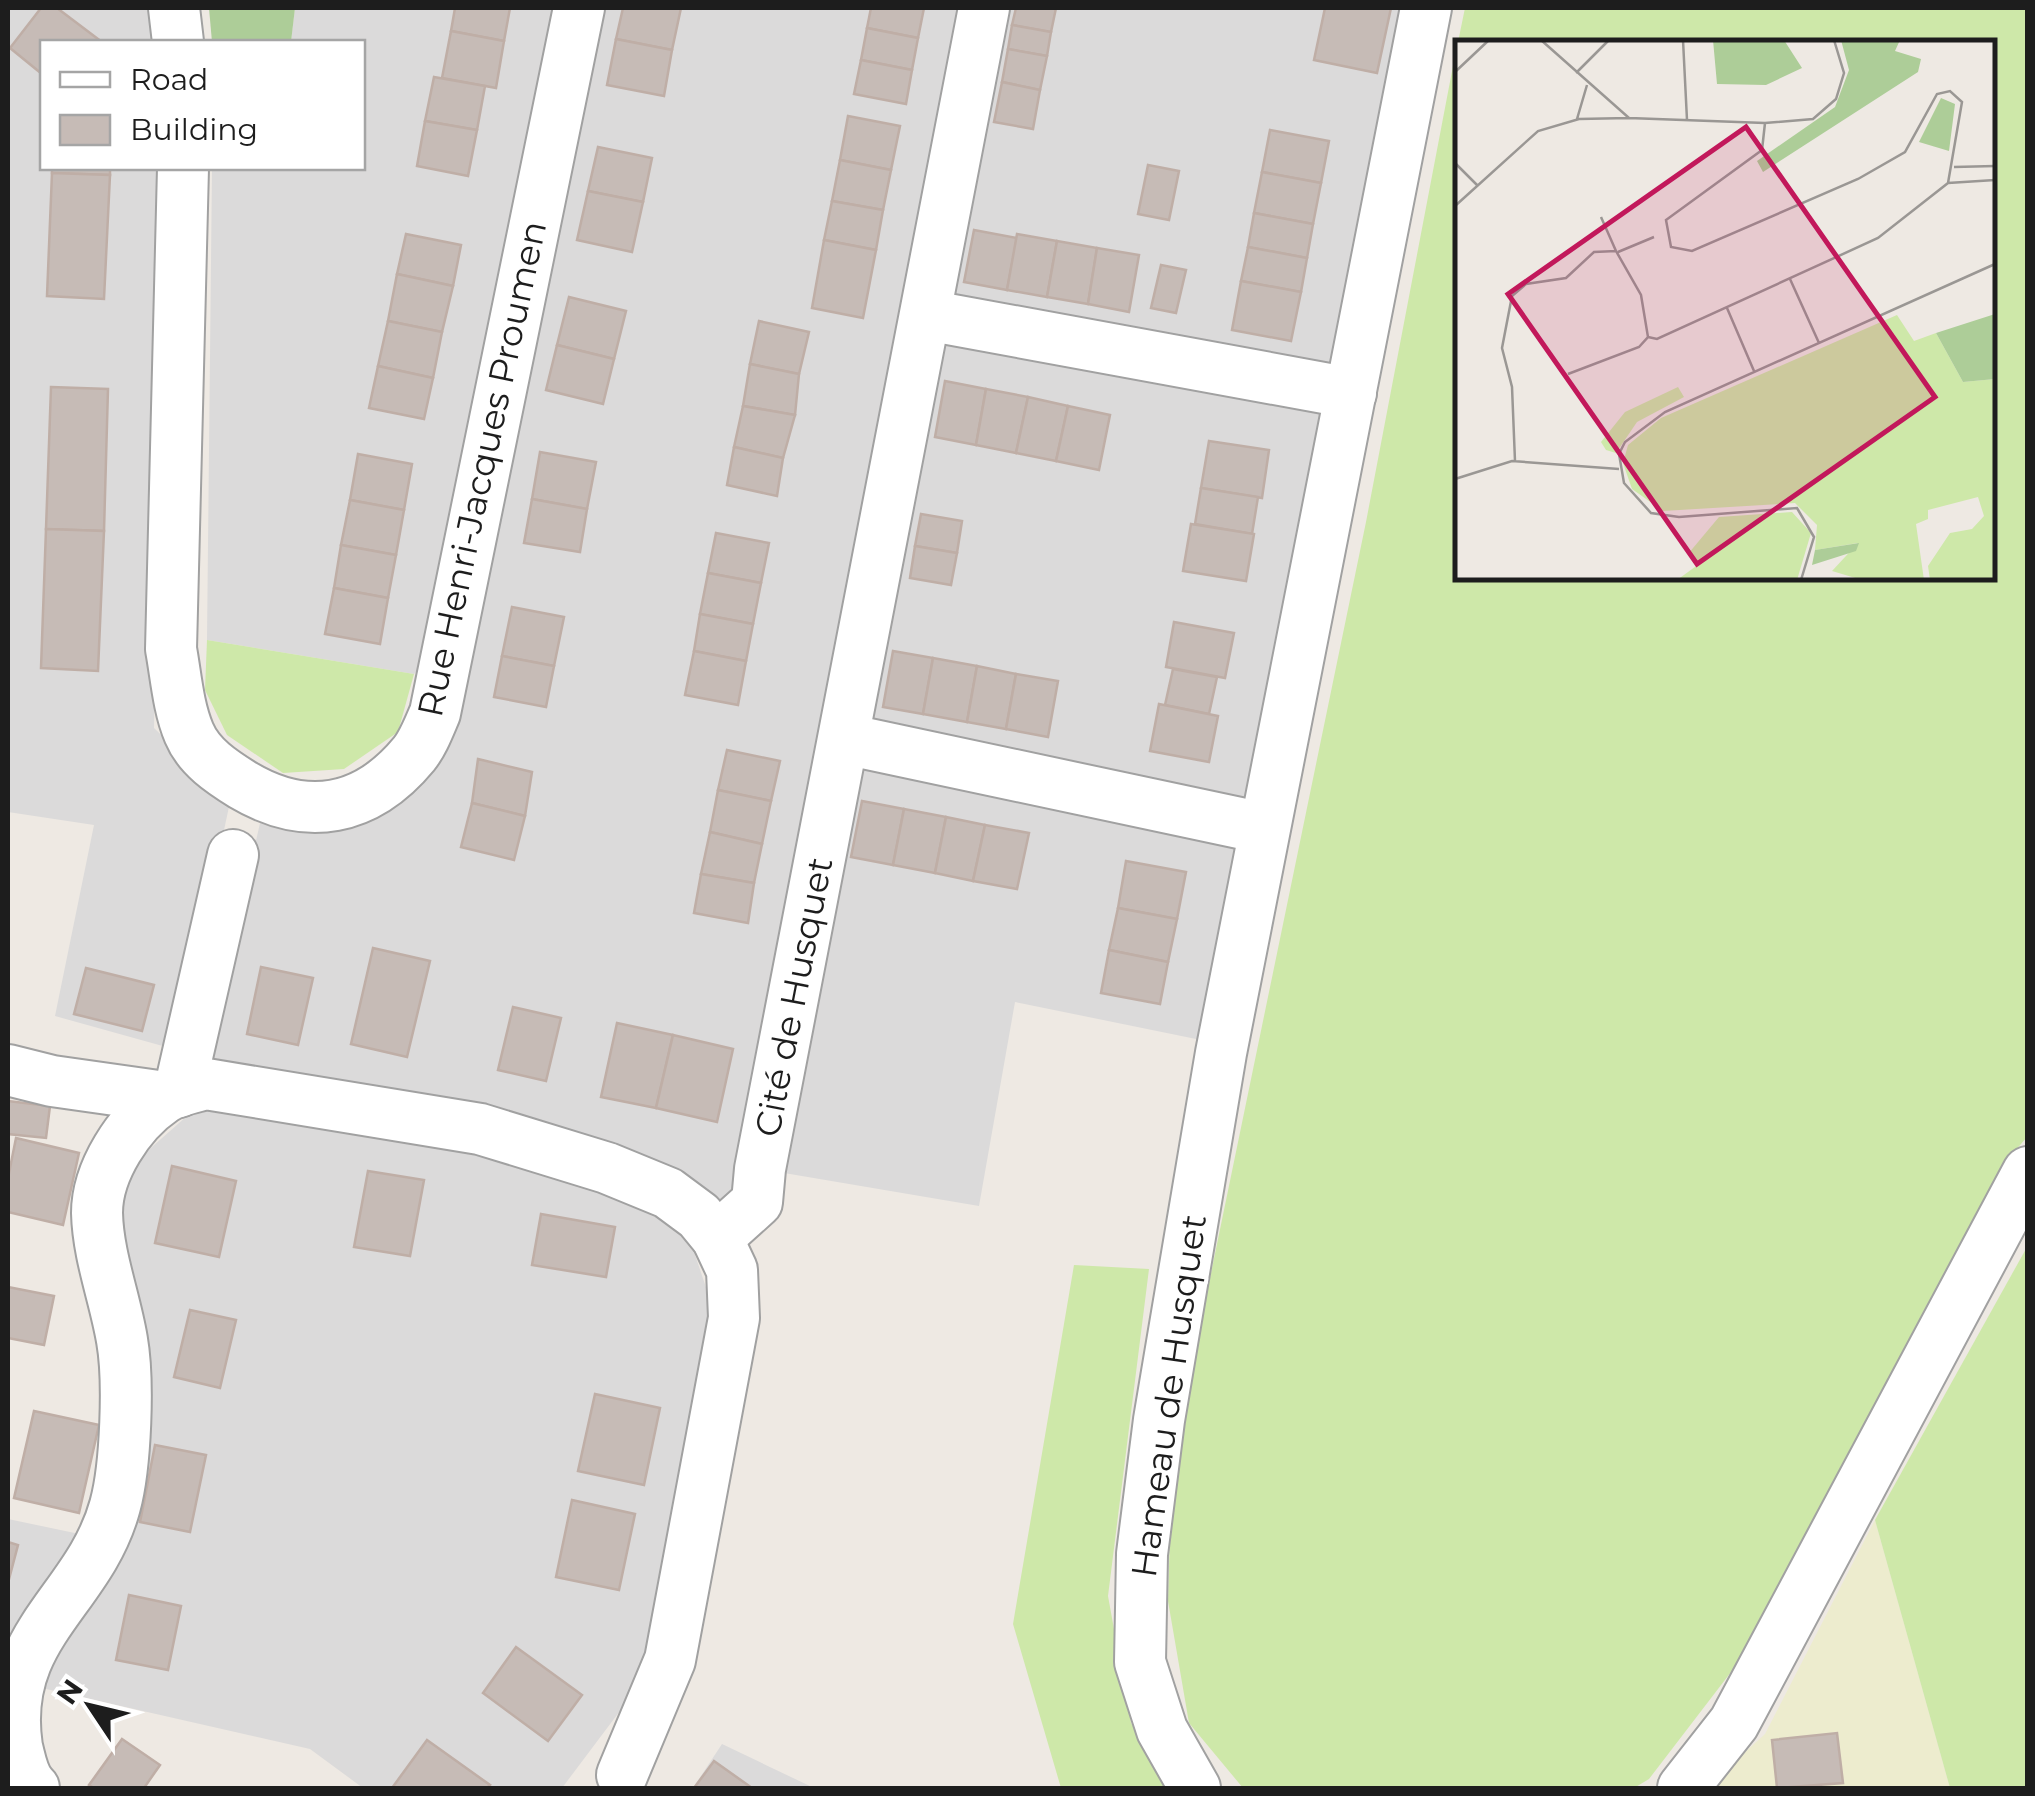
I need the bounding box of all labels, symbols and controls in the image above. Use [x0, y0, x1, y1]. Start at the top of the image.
legend [40, 40, 365, 170]
inset map [1455, 40, 1995, 580]
text: Road [130, 61, 208, 98]
text: Building [130, 111, 258, 148]
street label: Rue Henri-Jacques Proumen [408, 217, 555, 721]
street label: Cité de Husquet [745, 854, 842, 1140]
street label: Hameau de Husquet [1122, 1212, 1215, 1580]
north arrow [40, 1656, 140, 1756]
text: N [49, 1673, 90, 1711]

